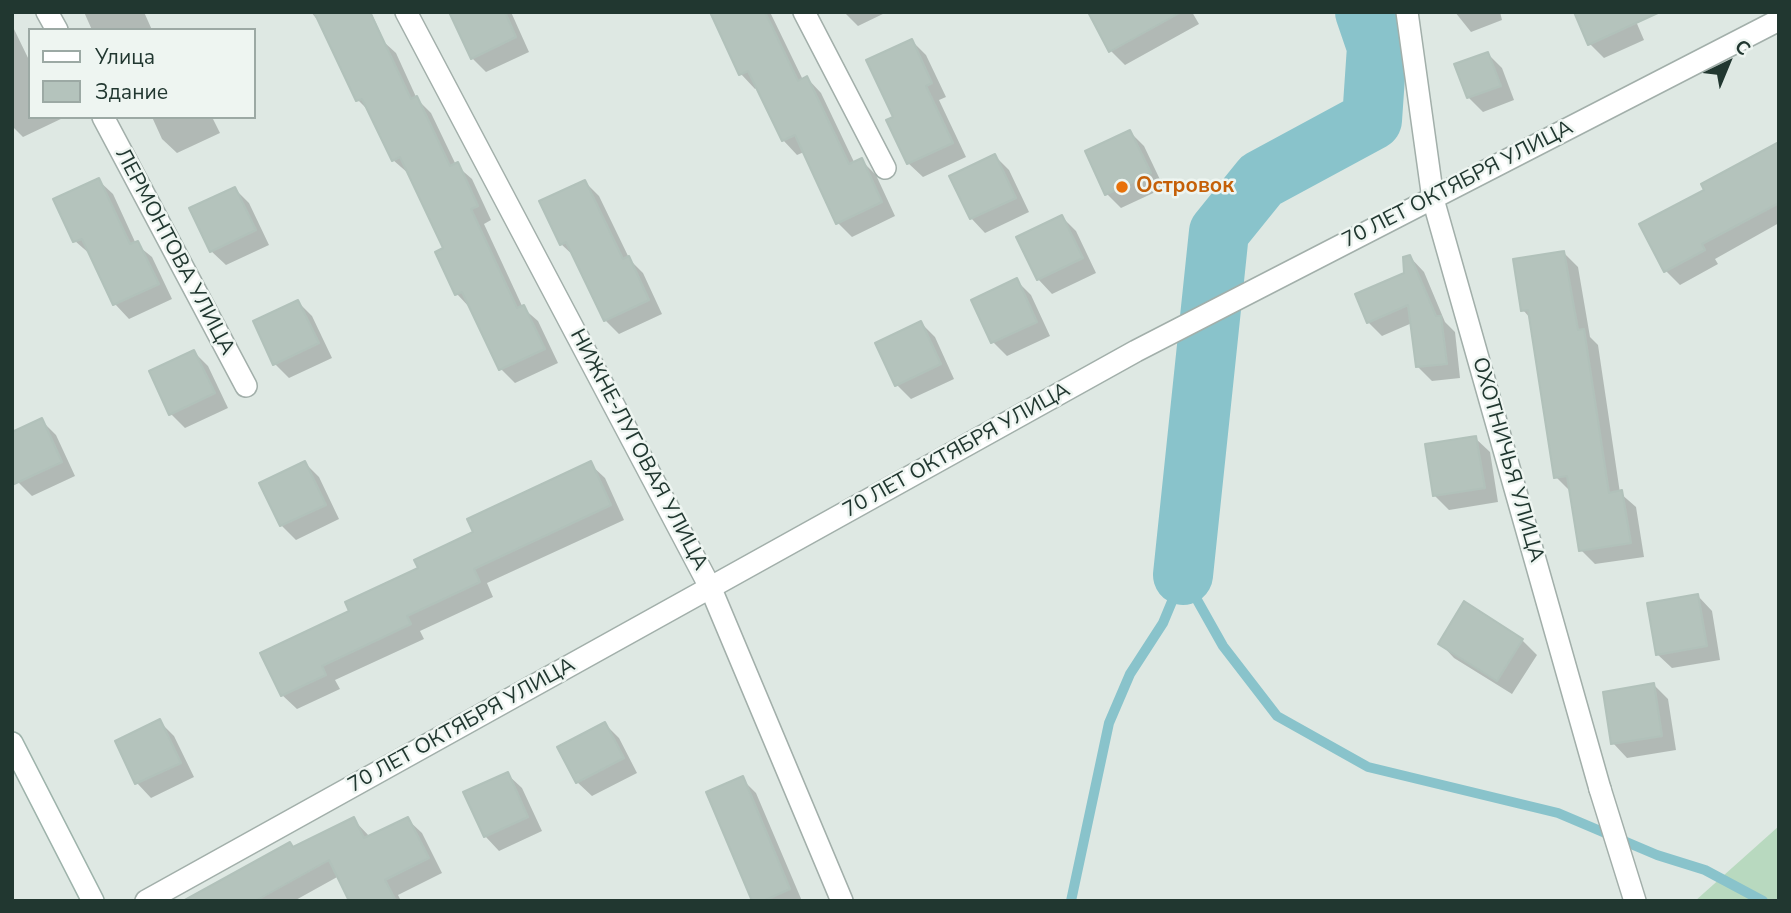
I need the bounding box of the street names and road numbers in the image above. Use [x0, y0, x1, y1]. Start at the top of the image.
street label: 70 ЛЕТ ОКТЯБРЯ УЛИЦА [1338, 116, 1578, 254]
street label: ЛЕРМОНТОВА УЛИЦА [109, 144, 239, 360]
street label: НИЖНЕ-ЛУГОВАЯ УЛИЦА [564, 325, 712, 575]
street label: ОХОТНИЧЬЯ УЛИЦА [1466, 355, 1548, 565]
street label: 70 ЛЕТ ОКТЯБРЯ УЛИЦА [839, 378, 1075, 524]
street label: 70 ЛЕТ ОКТЯБРЯ УЛИЦА [344, 653, 580, 799]

